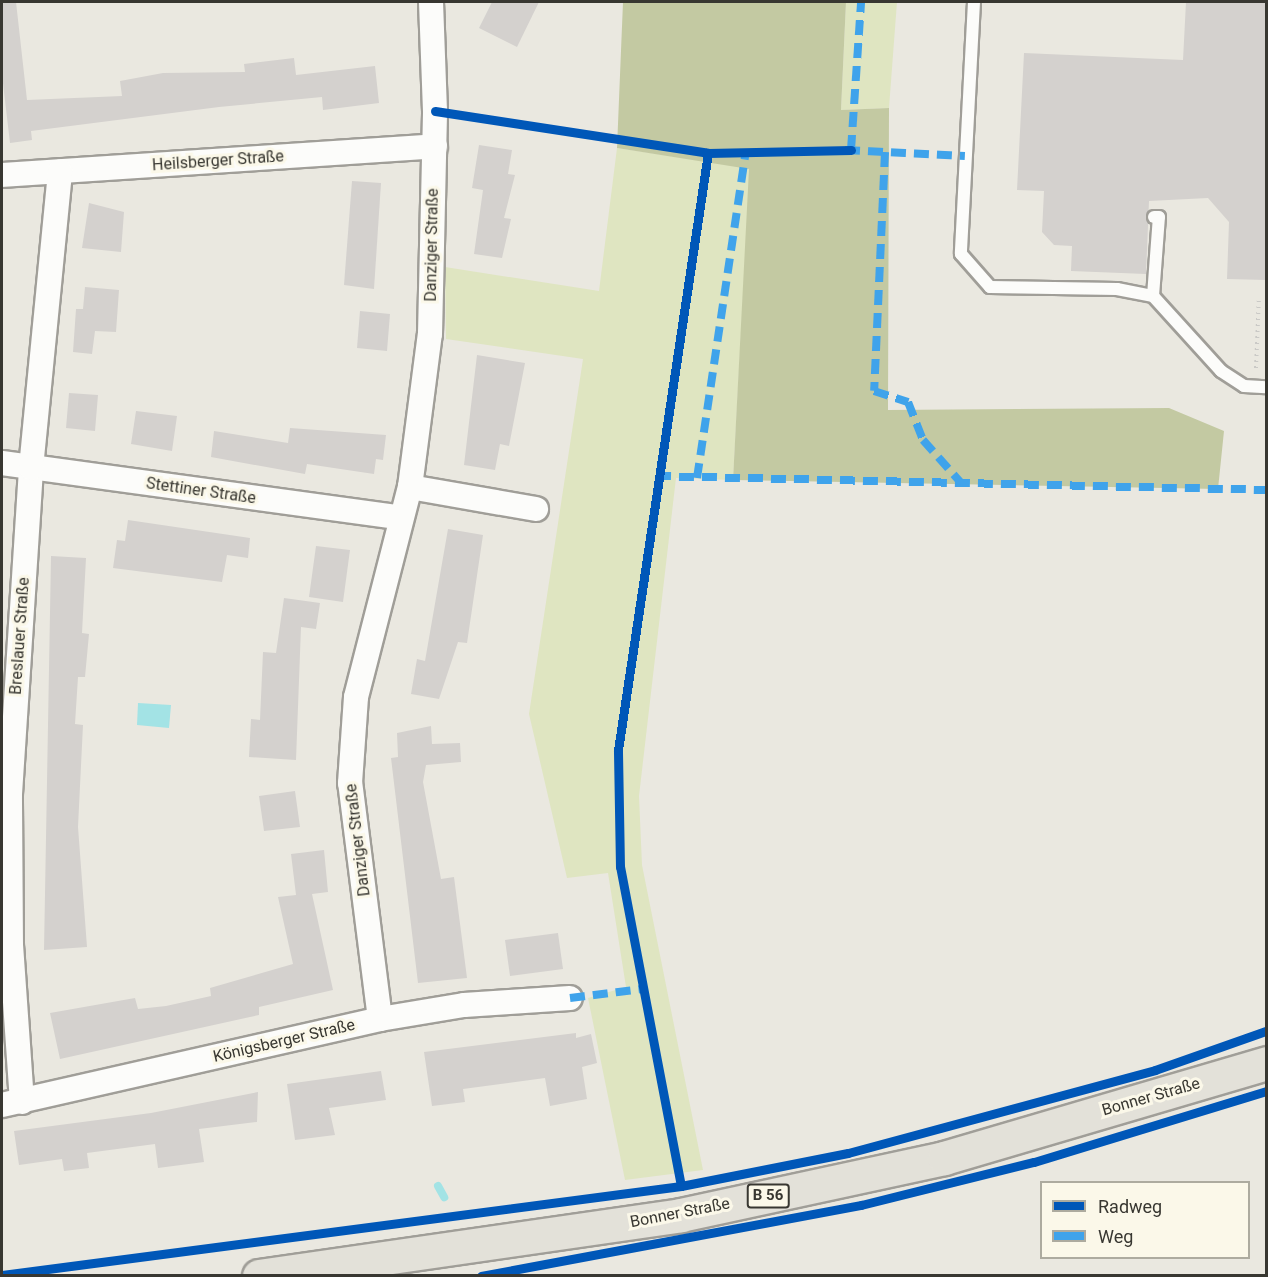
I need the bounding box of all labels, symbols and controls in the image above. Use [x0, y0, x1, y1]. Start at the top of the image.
street label: Heilsberger Straße [151, 147, 285, 175]
street label: Danziger Straße [421, 188, 443, 302]
street label: Stettiner Straße [145, 474, 257, 508]
street label: Breslauer Straße [6, 577, 34, 695]
street label: Danziger Straße [342, 783, 374, 897]
street label: Königsberger Straße [211, 1015, 357, 1067]
street label: Bonner Straße [1100, 1074, 1202, 1120]
legend [1040, 1181, 1250, 1259]
road number: B 56 [746, 1184, 790, 1208]
street label: Bonner Straße [629, 1194, 731, 1232]
text: Radweg [1098, 1196, 1162, 1217]
text: Weg [1098, 1226, 1133, 1247]

